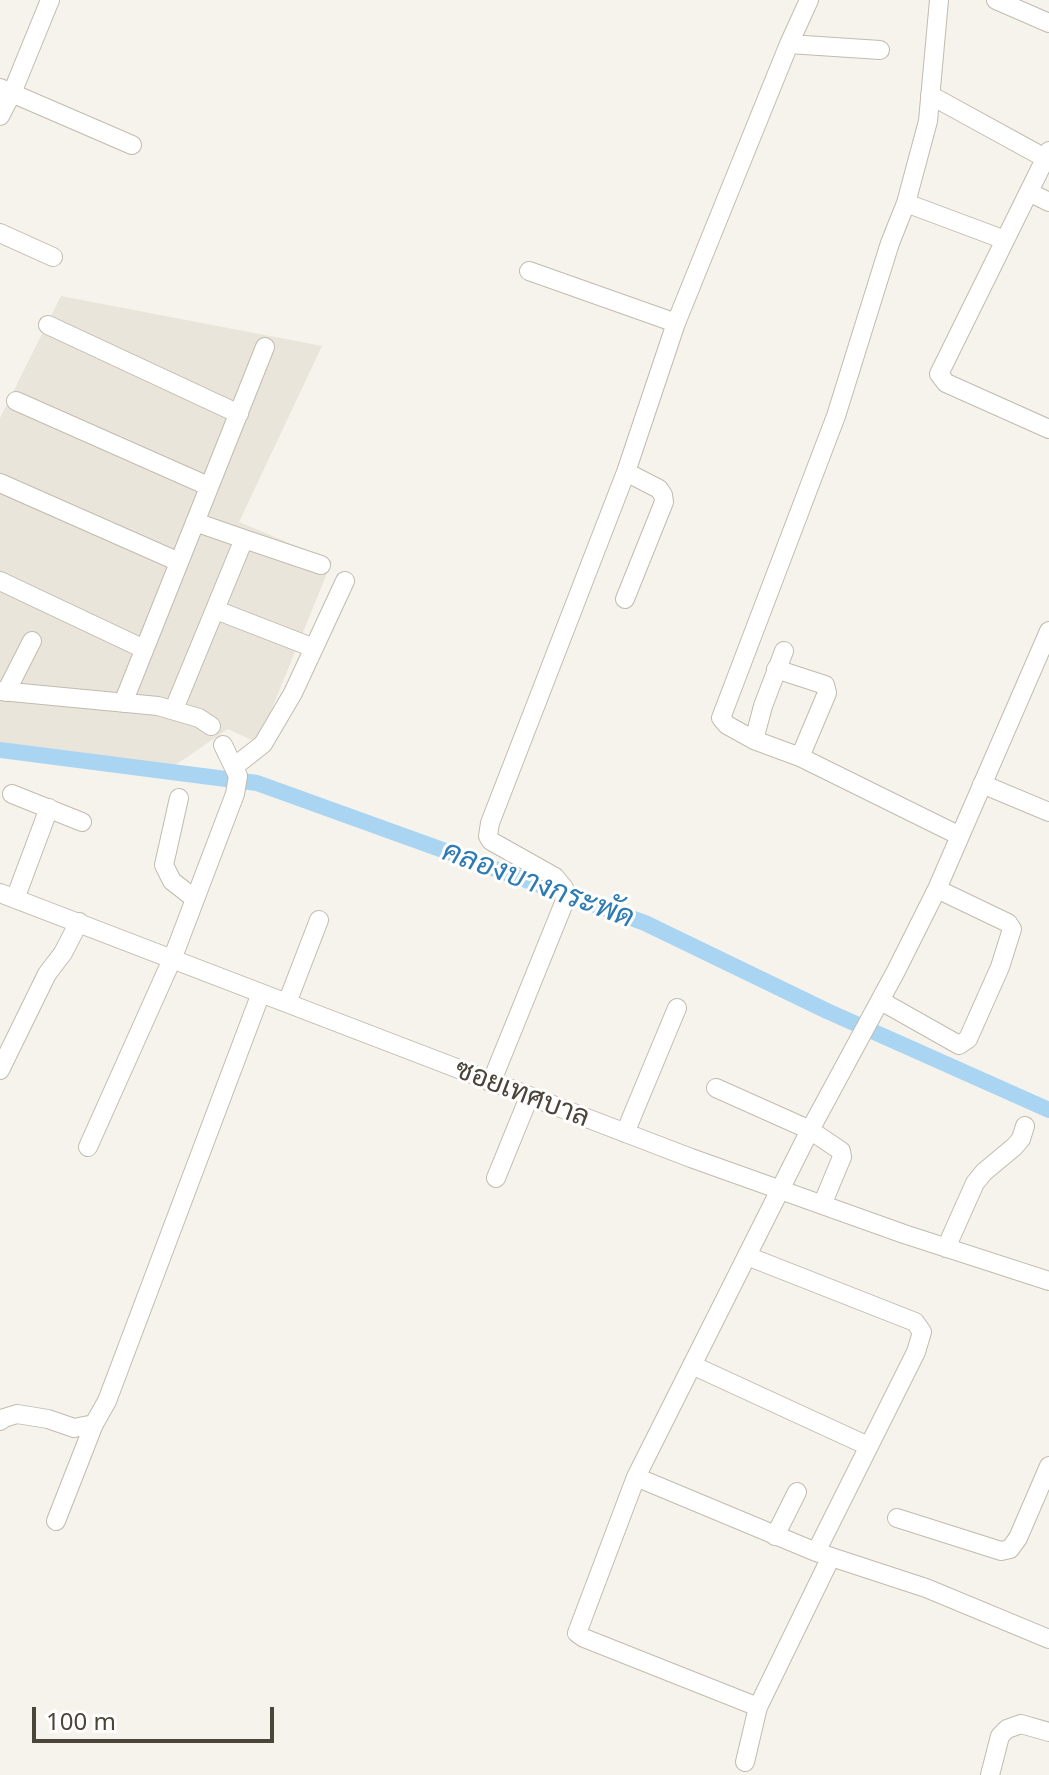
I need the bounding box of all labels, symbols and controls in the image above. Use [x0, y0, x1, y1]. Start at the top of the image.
water label: คลองบางกระพัด [437, 834, 639, 936]
street label: ซอยเทศบาล [450, 1053, 594, 1135]
scale bar [36, 1691, 278, 1741]
text: 100 m [46, 1704, 116, 1737]

